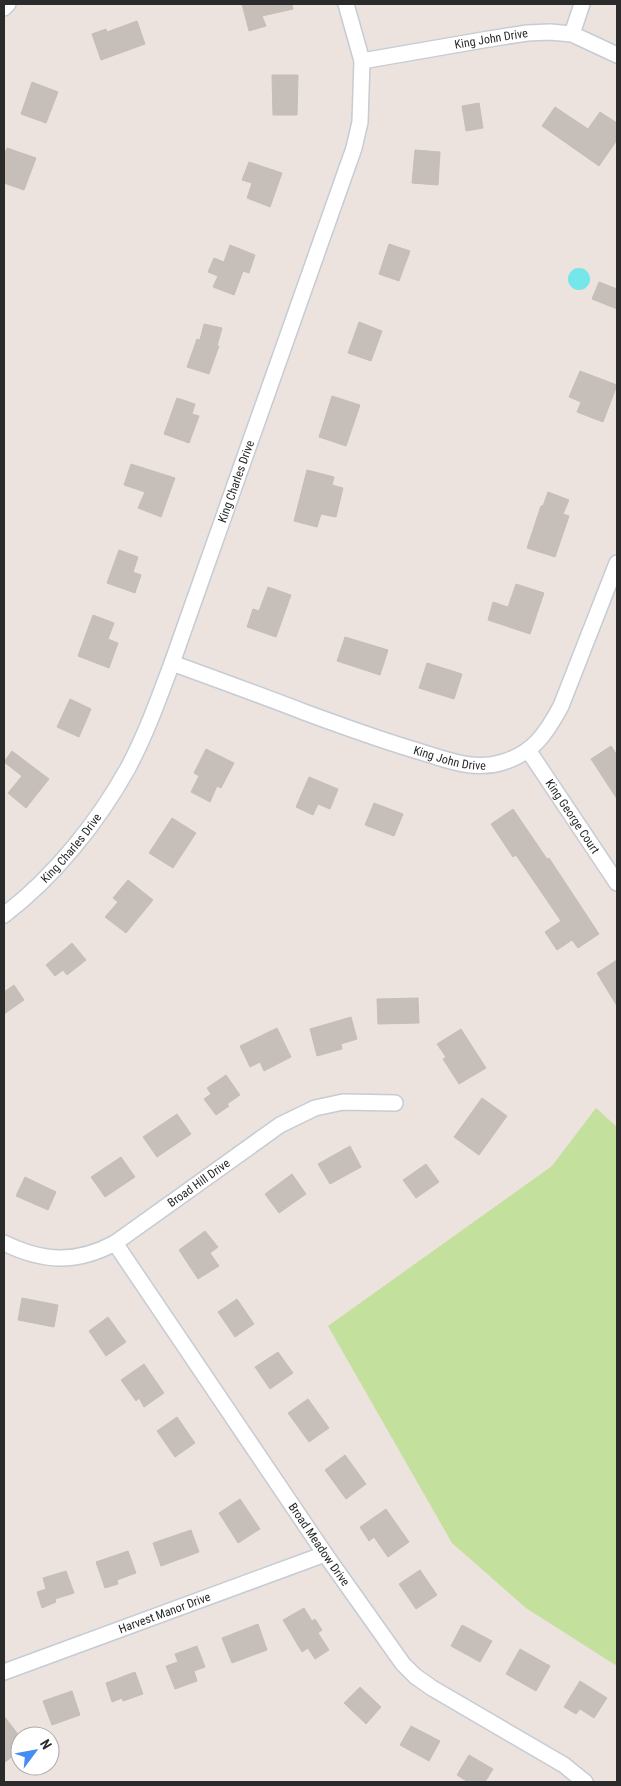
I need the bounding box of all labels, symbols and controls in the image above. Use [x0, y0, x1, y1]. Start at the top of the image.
street label: King John Drive [453, 26, 529, 52]
street label: King Charles Drive [215, 438, 257, 525]
street label: King John Drive [412, 743, 486, 773]
street label: King George Court [543, 777, 603, 857]
street label: King Charles Drive [38, 810, 104, 886]
street label: Broad Hill Drive [165, 1156, 233, 1210]
street label: Broad Meadow Drive [286, 1500, 353, 1589]
street label: Harvest Manor Drive [117, 1590, 213, 1636]
north arrow [10, 1726, 60, 1776]
text: N [37, 1736, 55, 1752]

